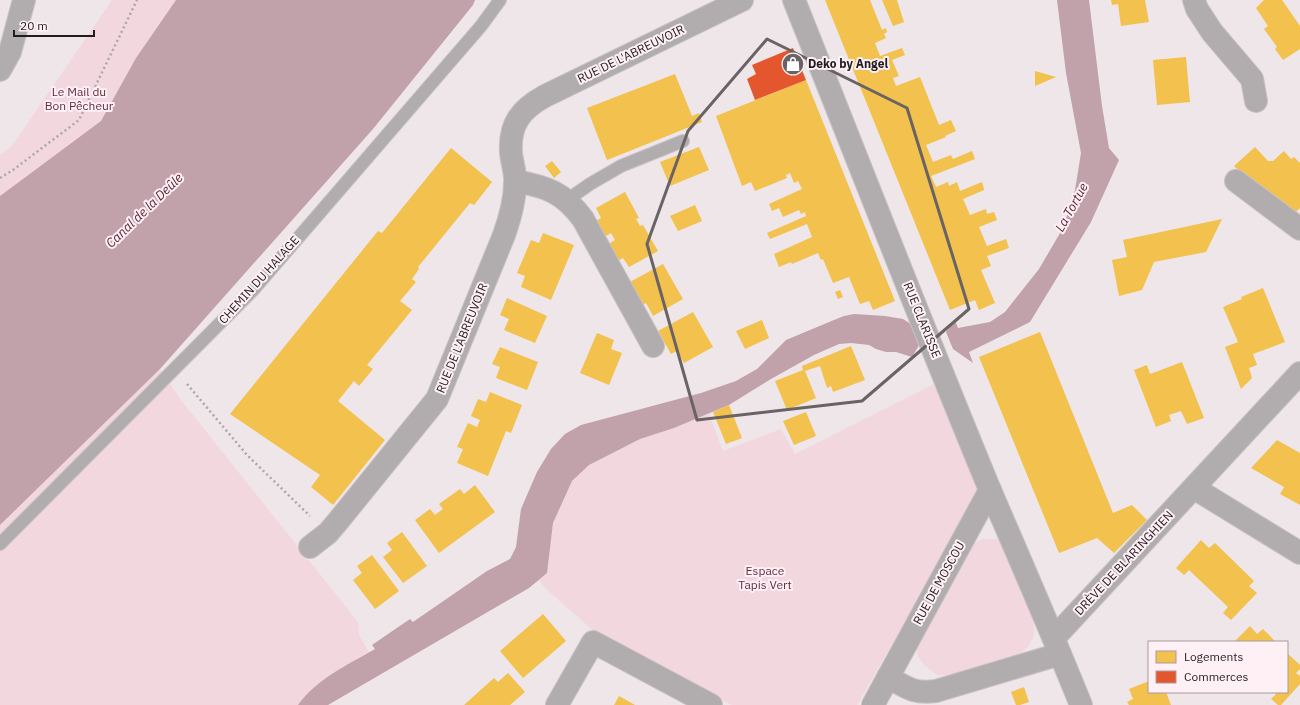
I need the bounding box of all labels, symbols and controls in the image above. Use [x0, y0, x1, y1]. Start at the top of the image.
scale bar [14, 12, 94, 38]
text: 20 m [20, 18, 48, 33]
street label: RUE DE L'ABREUVOIR [575, 21, 687, 86]
shop icon: Deko by Angel [780, 51, 806, 77]
place label: Deko by Angel [808, 56, 888, 71]
park label: Le Mail du Bon Pêcheur [45, 84, 114, 113]
water label: Canal de la Deûle [102, 169, 187, 251]
water label: La Tortue [1051, 180, 1092, 235]
street label: CHEMIN DU HALAGE [215, 233, 302, 327]
street label: RUE DE L'ABREUVOIR [433, 280, 491, 395]
street label: RUE CLARISSE [900, 280, 944, 360]
street label: DRÈVE DE BLARINGHIEN [1071, 507, 1176, 618]
street label: RUE DE MOSCOU [910, 539, 968, 627]
park label: Espace Tapis Vert [738, 563, 792, 592]
legend [1148, 641, 1288, 693]
text: Logements [1184, 649, 1244, 664]
text: Commerces [1184, 669, 1249, 684]

